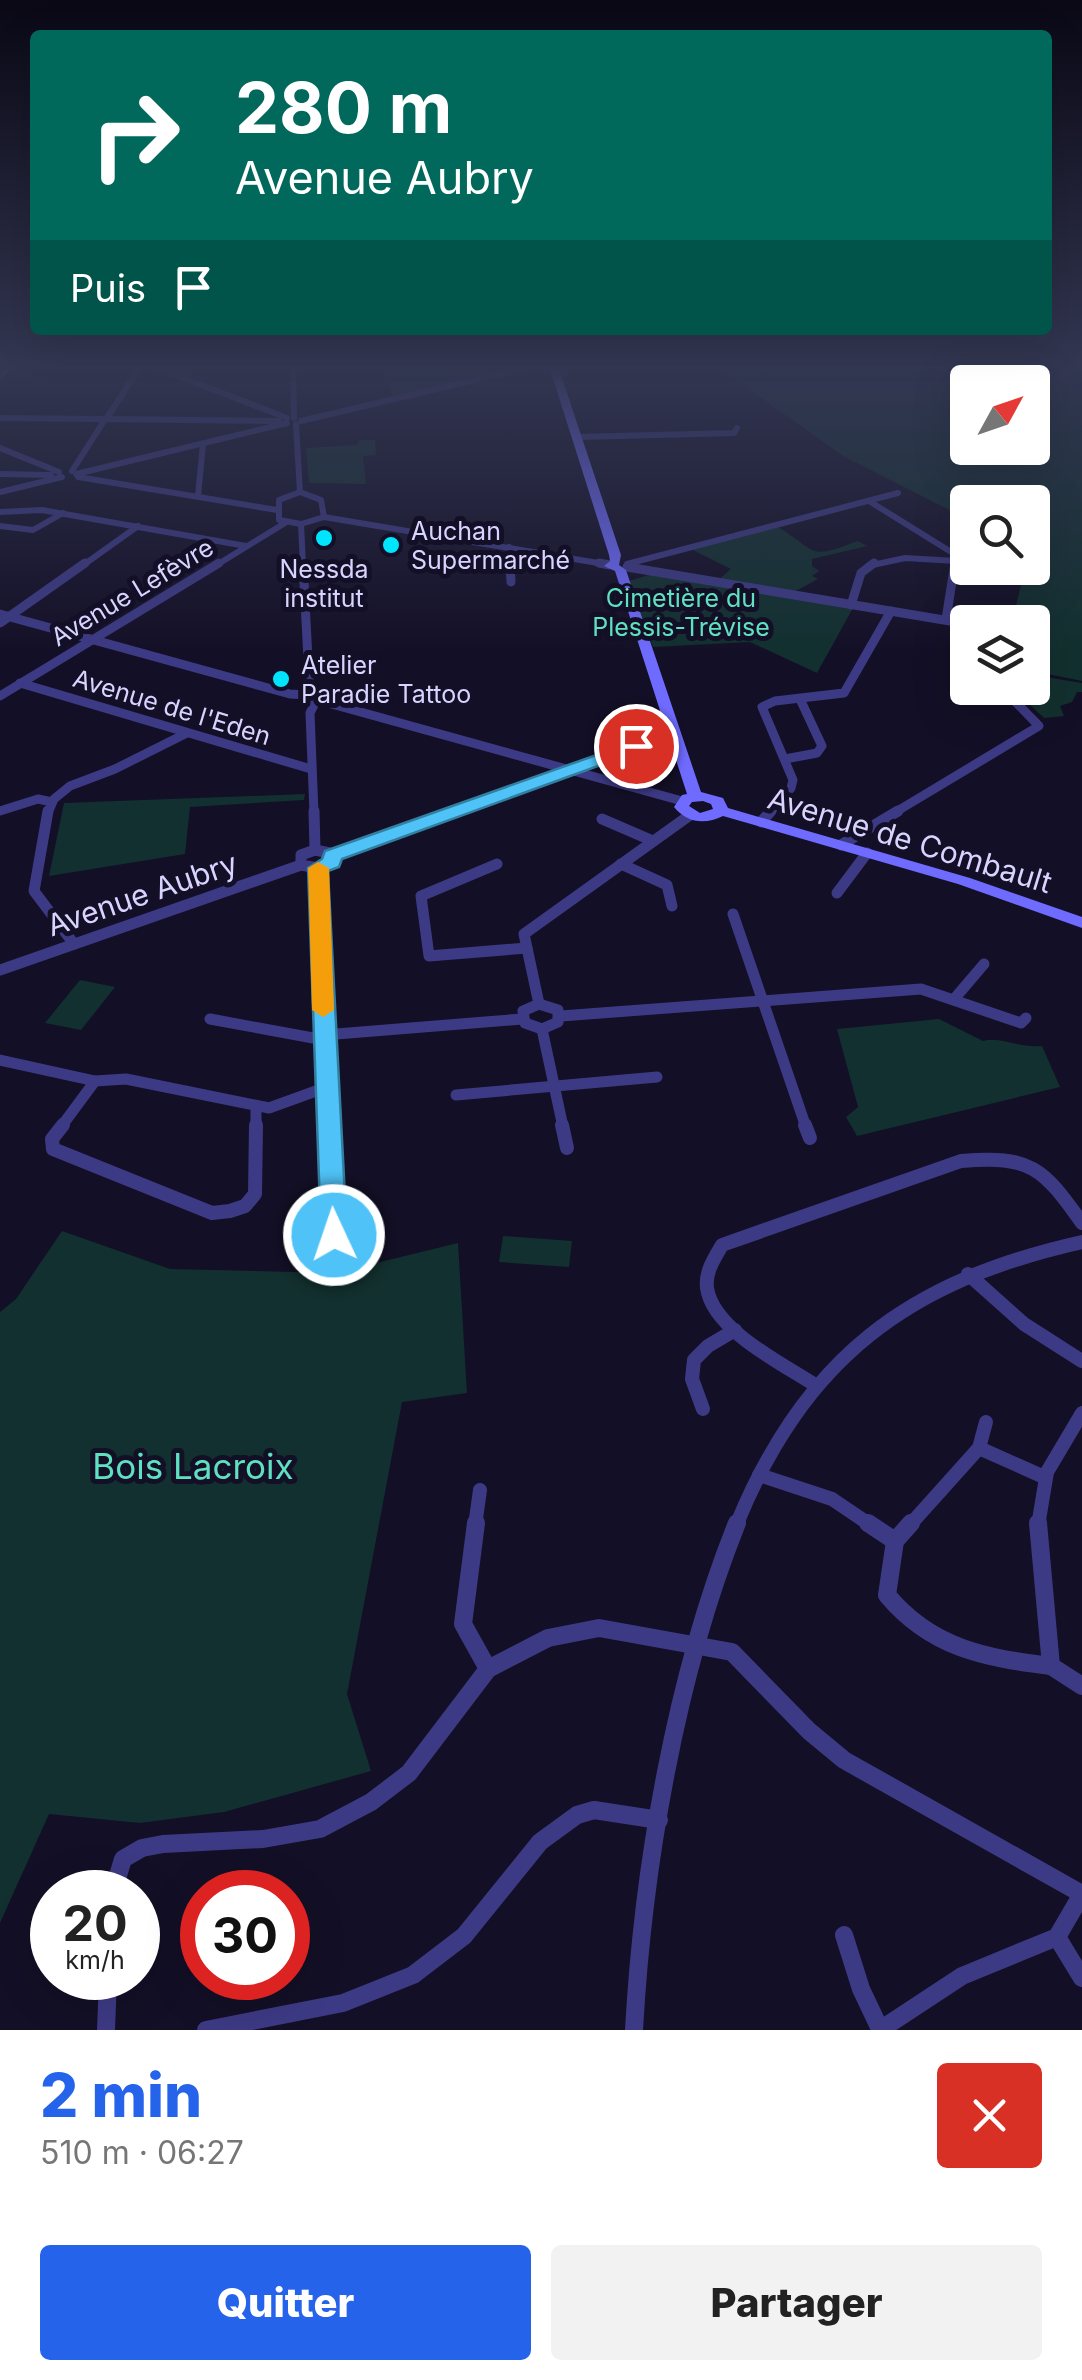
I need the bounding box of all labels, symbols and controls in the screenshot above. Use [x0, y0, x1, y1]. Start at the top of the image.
text: 280 m [235, 65, 452, 150]
icon: right [70, 70, 200, 200]
text: Avenue Aubry [235, 150, 534, 205]
icon: arrive [166, 260, 221, 315]
text: Puis [70, 265, 146, 311]
north arrow [950, 365, 1050, 465]
map controls [950, 365, 1050, 705]
button: search [950, 485, 1050, 585]
place label: Auchan Supermarché [411, 516, 570, 575]
marker: Nessda institut [313, 527, 335, 549]
street label: Avenue Lefèvre [46, 532, 218, 652]
marker: Auchan Supermarché [380, 534, 402, 556]
place label: Nessda institut [279, 554, 369, 613]
park label: Cimetière du Plessis-Trévise [592, 583, 770, 642]
button: layers [950, 605, 1050, 705]
place label: Atelier Paradie Tattoo [301, 650, 471, 709]
street label: Avenue de l'Eden [70, 663, 274, 751]
marker: Atelier Paradie Tattoo [270, 668, 292, 690]
pin [594, 704, 679, 789]
icon: arrive [609, 719, 664, 774]
street label: Avenue de Combault [764, 780, 1057, 900]
street label: Avenue Aubry [42, 845, 242, 943]
position arrow [282, 1183, 386, 1287]
park label: Bois Lacroix [92, 1445, 294, 1487]
speed limit sign: 30 [180, 1870, 310, 2000]
text: 20 [62, 1893, 128, 1953]
text: km/h [65, 1945, 125, 1975]
text: 2 min [40, 2059, 202, 2131]
button: close [937, 2063, 1042, 2168]
text: 510 m · 06:27 [40, 2133, 244, 2172]
button: Quitter [40, 2245, 531, 2360]
button: Partager [551, 2245, 1042, 2360]

